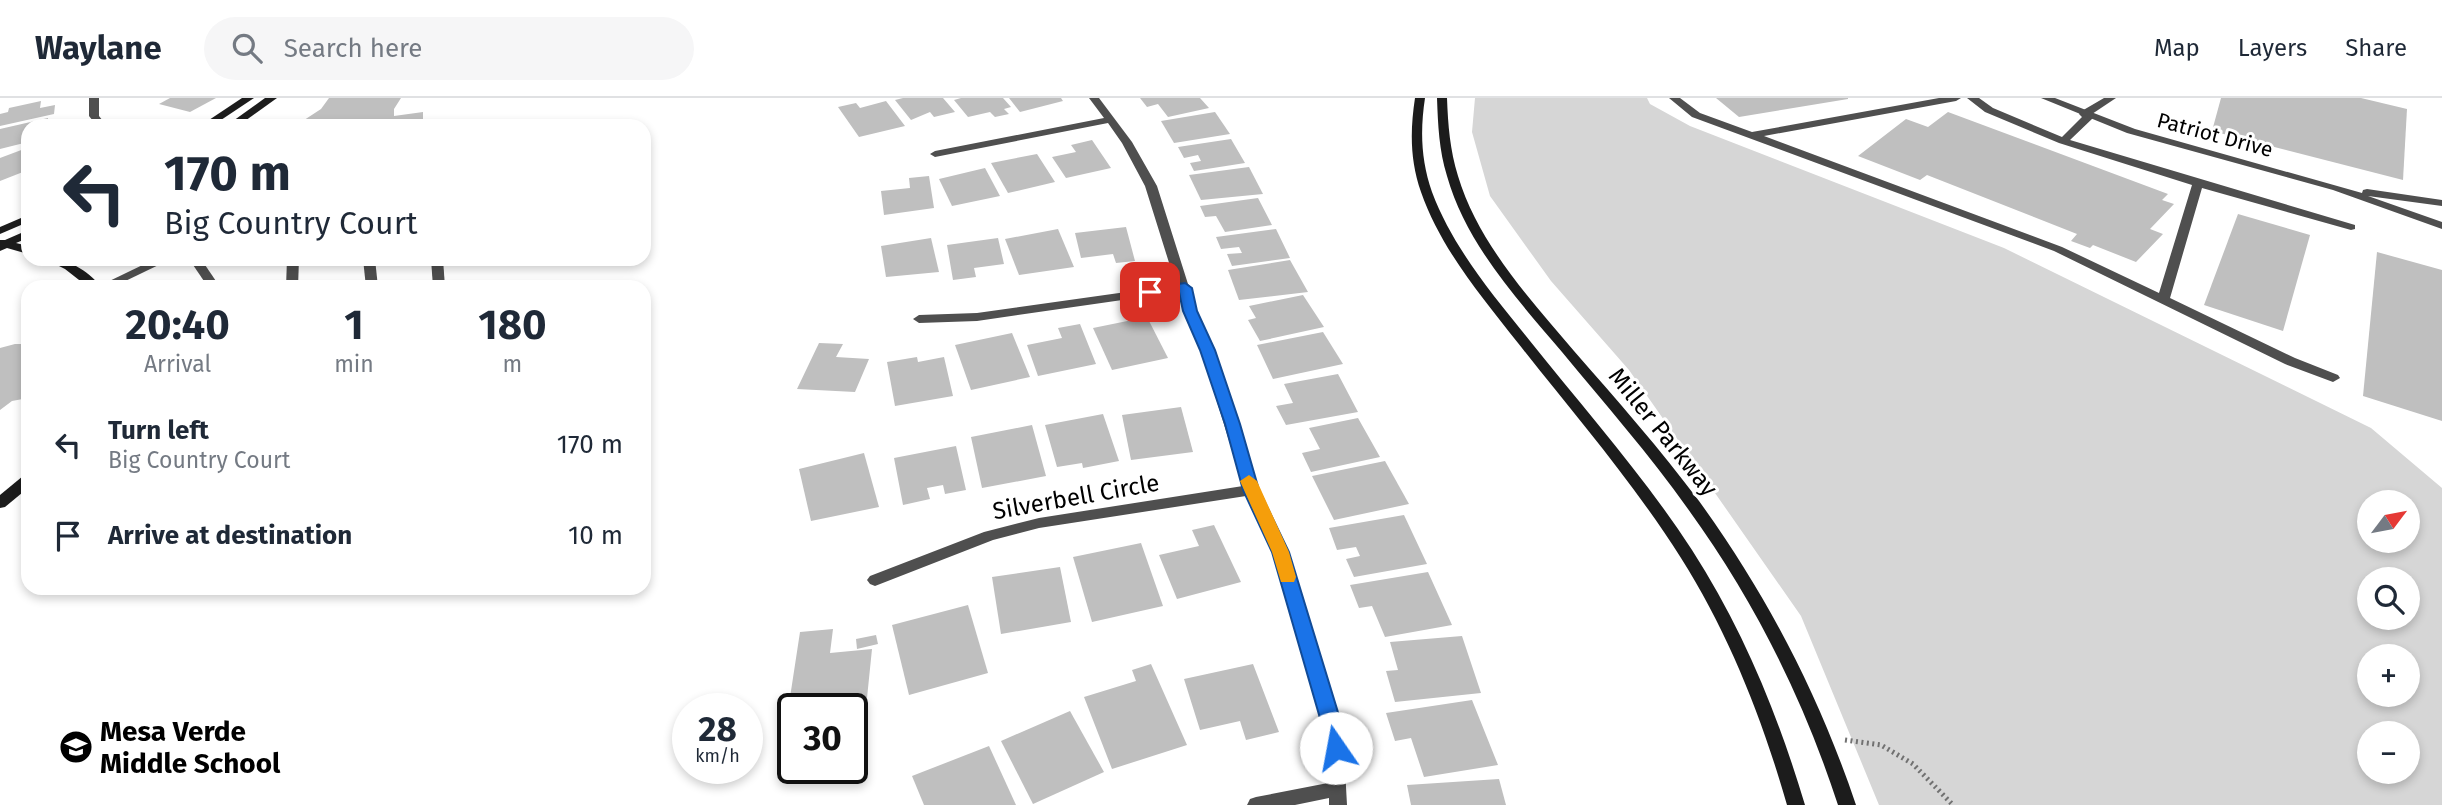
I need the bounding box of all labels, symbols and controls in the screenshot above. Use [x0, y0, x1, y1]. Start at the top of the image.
search box [204, 17, 694, 80]
text: Waylane [35, 28, 162, 68]
icon: search [228, 29, 266, 67]
text: Search here [284, 33, 423, 64]
text: Map [2154, 34, 2200, 62]
text: Layers [2238, 34, 2307, 62]
text: Share [2345, 34, 2407, 62]
street label: Patriot Drive [2154, 107, 2276, 163]
text: 170 m [164, 144, 291, 203]
icon: left [49, 147, 140, 238]
text: Big Country Court [164, 204, 418, 242]
pin [1120, 262, 1180, 322]
icon: arrive [1131, 273, 1169, 311]
text: 20:40 [125, 300, 230, 350]
text: 1 [344, 300, 364, 350]
text: 180 [478, 300, 547, 350]
text: Arrival [144, 350, 211, 378]
text: min [334, 350, 374, 378]
text: m [503, 350, 522, 378]
street label: Miller Parkway [1603, 362, 1723, 502]
text: Turn left [108, 415, 209, 446]
icon: left [49, 426, 87, 464]
text: 170 m [557, 429, 623, 460]
text: Big Country Court [108, 446, 290, 474]
street label: Silverbell Circle [991, 469, 1161, 525]
north arrow [2357, 490, 2420, 553]
map controls [2357, 490, 2420, 784]
icon: arrive [49, 517, 87, 555]
text: Arrive at destination [108, 520, 352, 551]
text: 10 m [568, 520, 623, 551]
button: search [2357, 567, 2420, 630]
button: + [2357, 644, 2420, 707]
speed limit sign: 30 [777, 693, 868, 784]
text: 28 [698, 708, 737, 750]
position arrow [1299, 711, 1373, 785]
place label: Mesa Verde Middle School [100, 715, 281, 780]
button: − [2357, 721, 2420, 784]
school or university icon: Mesa Verde Middle School [57, 728, 95, 766]
text: km/h [695, 745, 740, 767]

